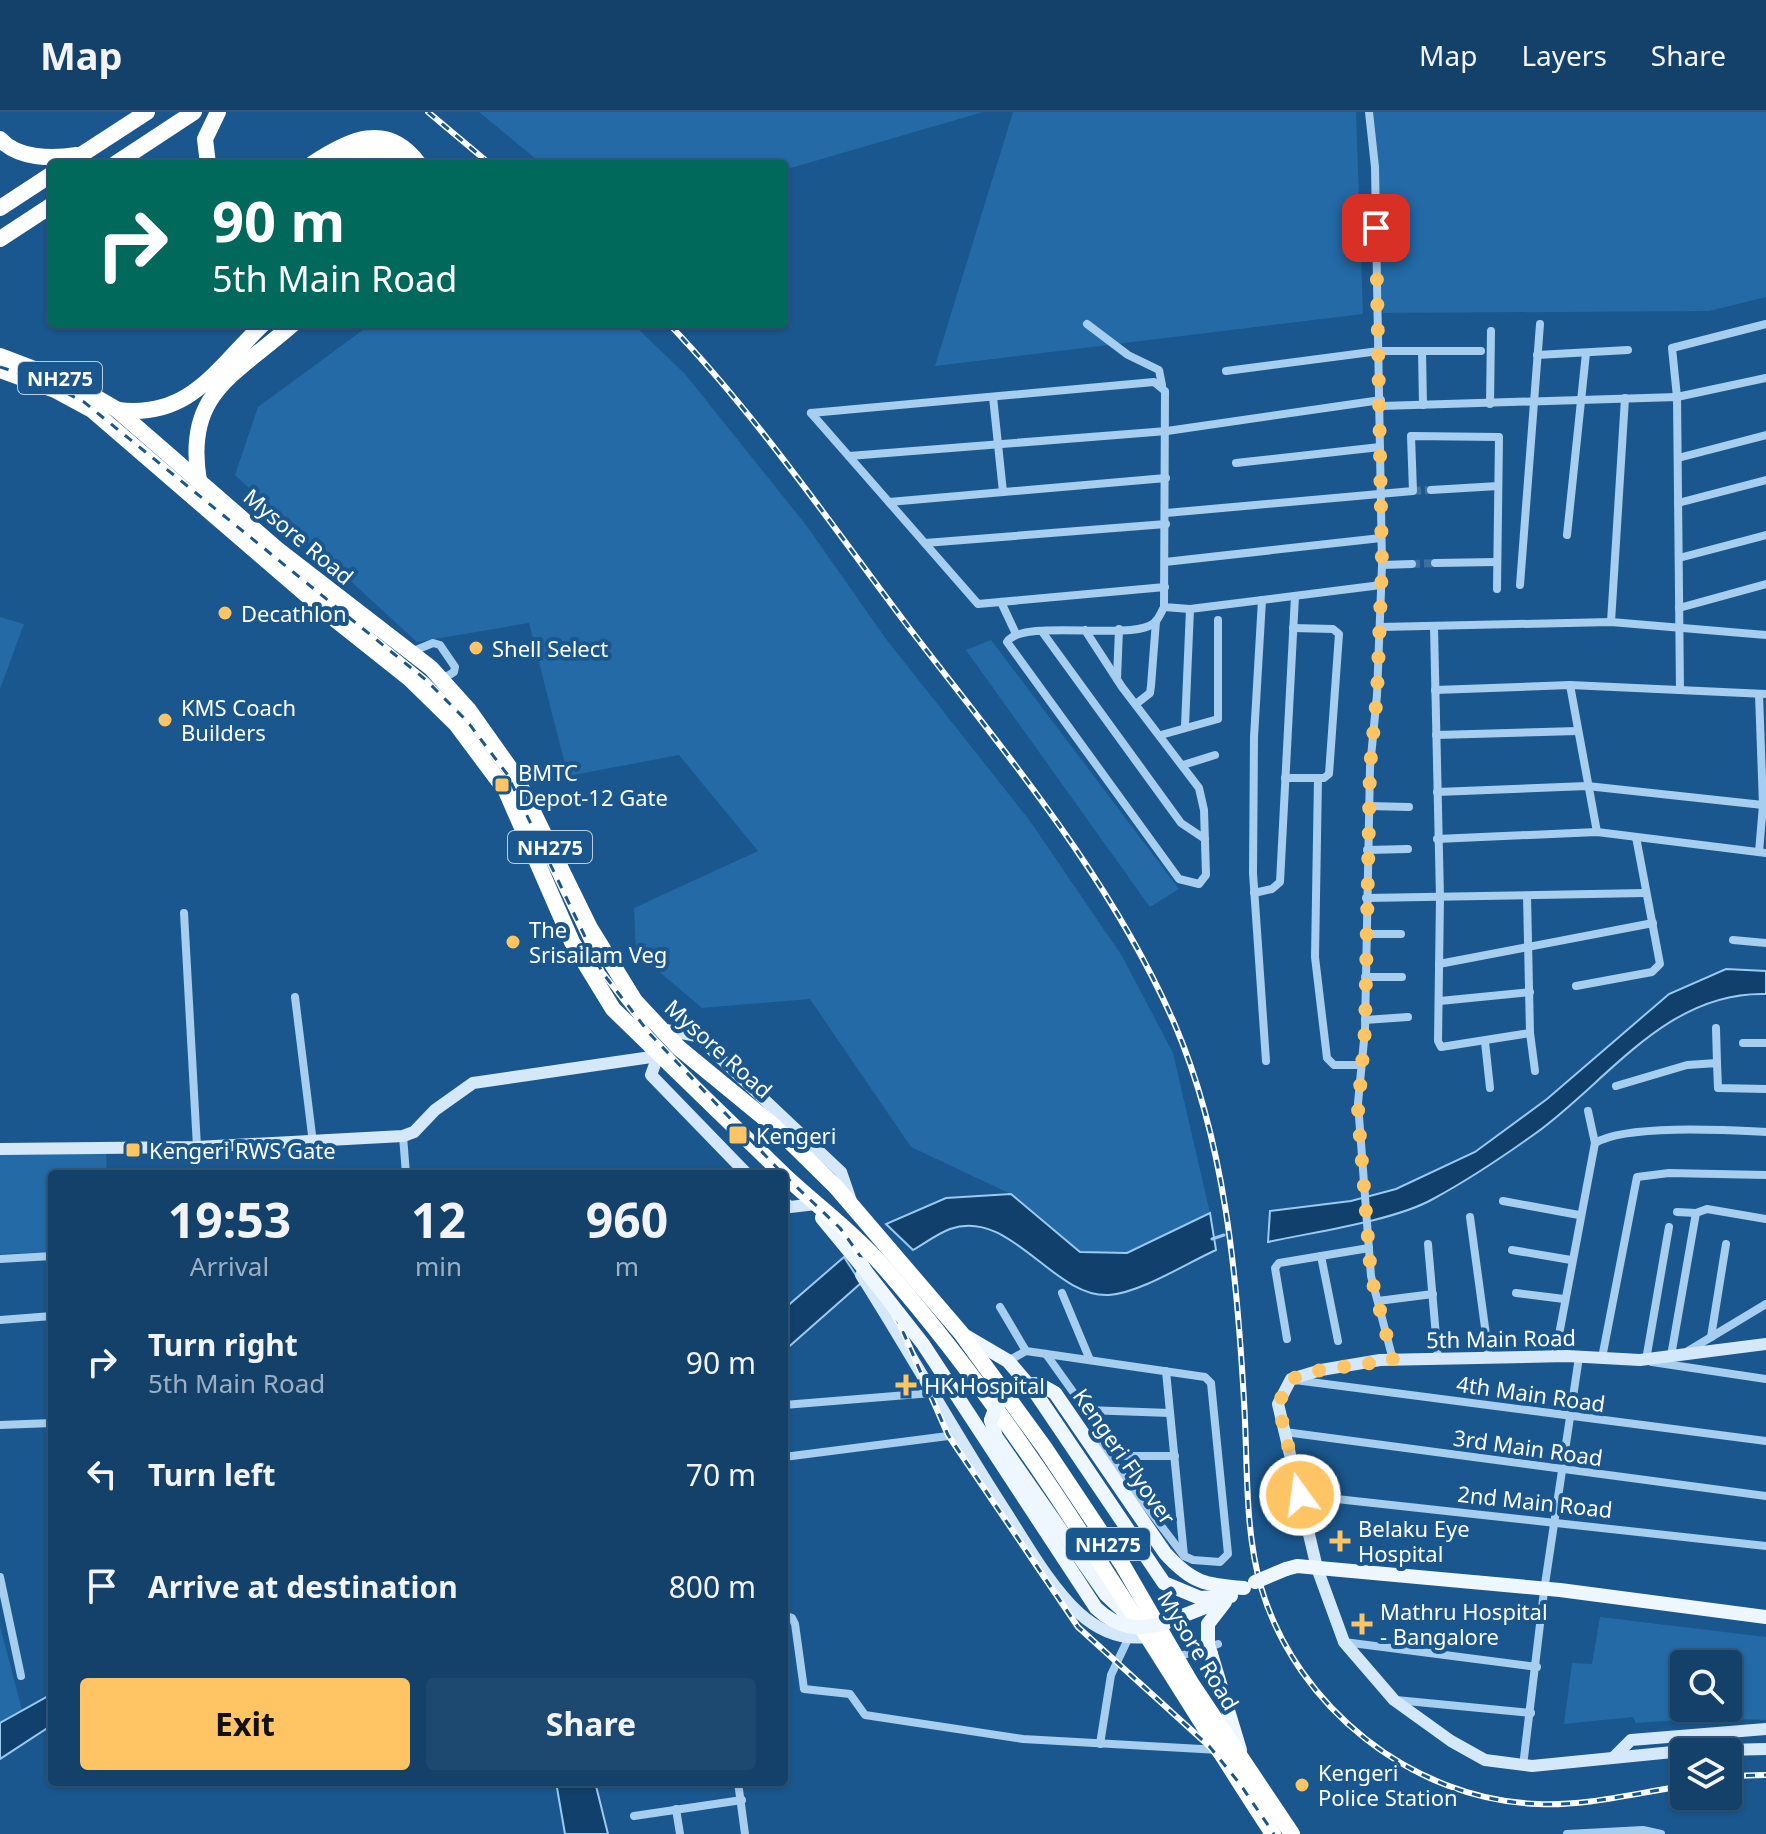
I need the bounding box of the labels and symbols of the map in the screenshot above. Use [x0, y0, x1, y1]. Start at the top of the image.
pin [1342, 194, 1410, 262]
road number: NH275 [18, 362, 102, 394]
street label: Mysore Road [238, 481, 360, 591]
place label: Decathlon [241, 598, 347, 628]
marker: Decathlon [216, 604, 234, 622]
place label: Shell Select [492, 633, 608, 663]
marker: Shell Select [467, 639, 485, 657]
place label: KMS Coach Builders [181, 692, 296, 747]
marker: KMS Coach Builders [156, 711, 174, 729]
place label: BMTC Depot-12 Gate [518, 757, 668, 812]
marker: BMTC Depot-12 Gate [493, 776, 511, 794]
road number: NH275 [508, 831, 592, 863]
place label: The Srisailam Veg [529, 914, 667, 969]
marker: The Srisailam Veg [504, 933, 522, 951]
street label: Mysore Road [659, 992, 779, 1104]
place label: Kengeri [756, 1120, 836, 1150]
marker: Kengeri [727, 1124, 749, 1146]
place label: Kengeri RWS Gate [149, 1135, 336, 1165]
marker: Kengeri RWS Gate [124, 1141, 142, 1159]
street label: 5th Main Road [1426, 1322, 1576, 1354]
street label: 4th Main Road [1455, 1368, 1607, 1418]
place label: HK Hospital [924, 1370, 1045, 1400]
marker: HK Hospital [895, 1374, 917, 1396]
street label: Kengeri Flyover [1067, 1382, 1183, 1530]
street label: 3rd Main Road [1451, 1422, 1605, 1472]
position arrow [1258, 1453, 1342, 1537]
street label: 2nd Main Road [1456, 1478, 1614, 1524]
place label: Belaku Eye Hospital [1358, 1513, 1470, 1568]
road number: NH275 [1066, 1528, 1150, 1560]
marker: Belaku Eye Hospital [1329, 1530, 1351, 1552]
street label: Mysore Road [1151, 1585, 1247, 1715]
place label: Mathru Hospital - Bangalore [1380, 1596, 1548, 1651]
marker: Mathru Hospital - Bangalore [1351, 1613, 1373, 1635]
place label: Kengeri Police Station [1318, 1757, 1458, 1812]
marker: Kengeri Police Station [1293, 1776, 1311, 1794]

